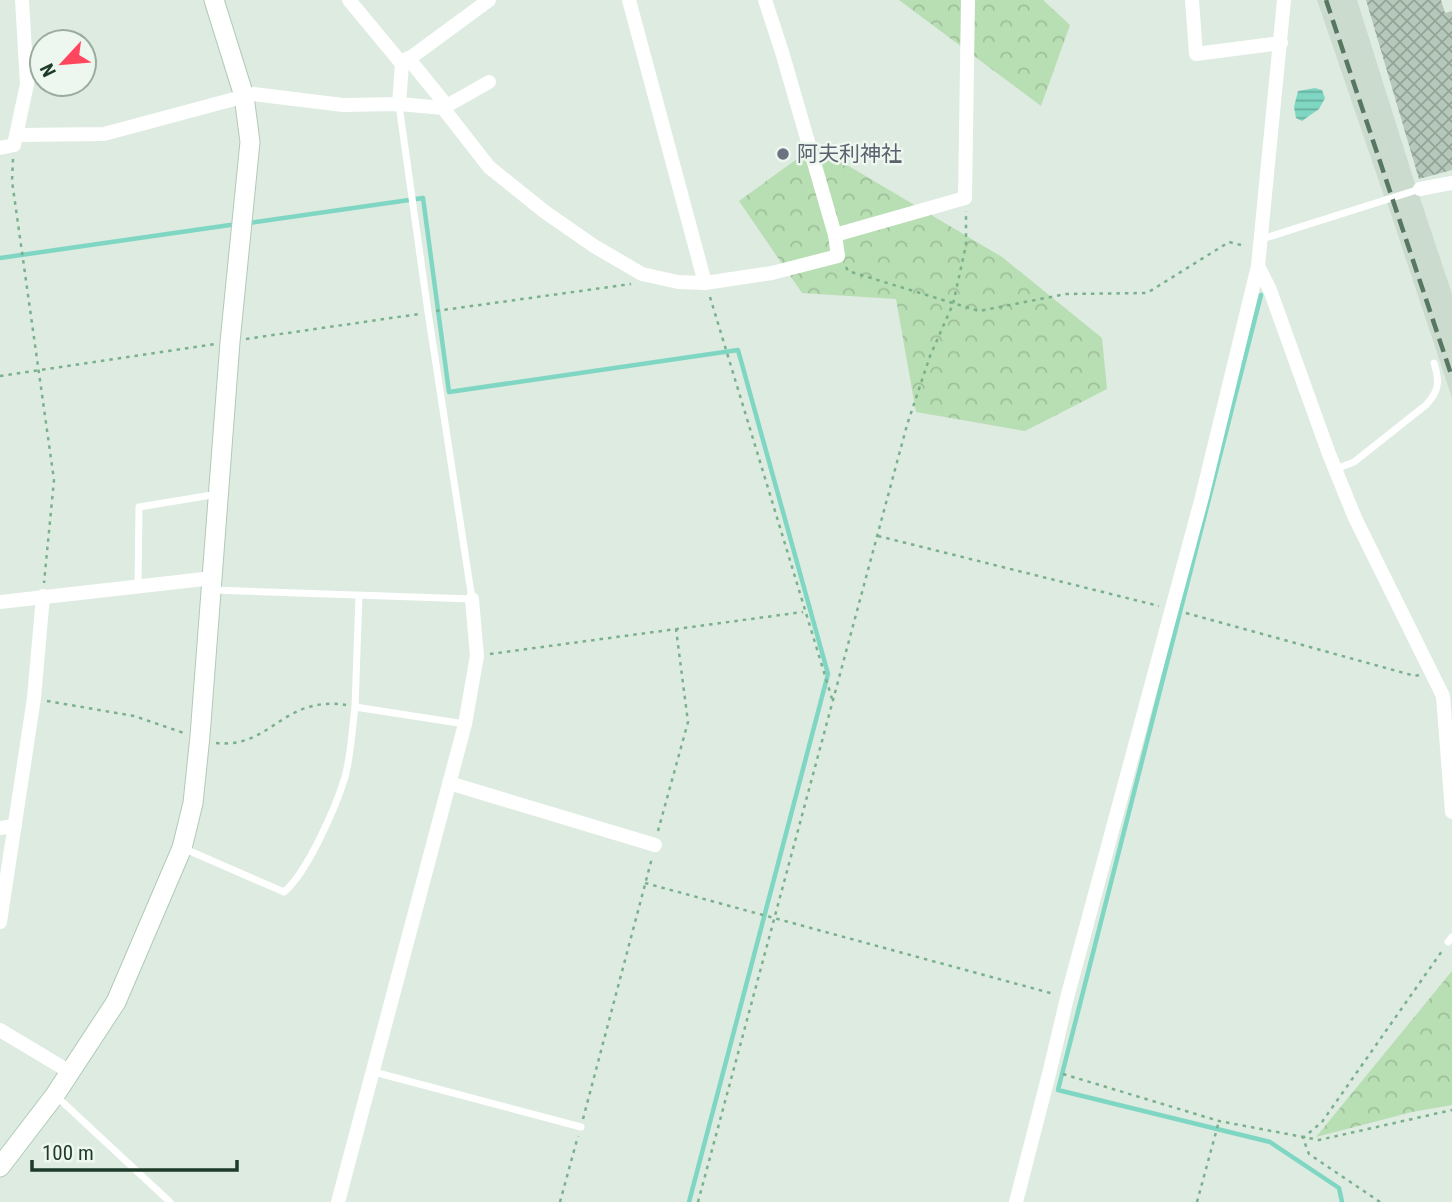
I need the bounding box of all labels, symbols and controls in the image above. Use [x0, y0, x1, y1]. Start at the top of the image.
north arrow [28, 28, 98, 98]
text: N [35, 60, 61, 81]
place label: 阿夫利神社 [797, 142, 902, 166]
marker: 阿夫利神社 [775, 146, 791, 162]
scale bar [32, 1128, 236, 1172]
text: 100 m [42, 1141, 94, 1165]

